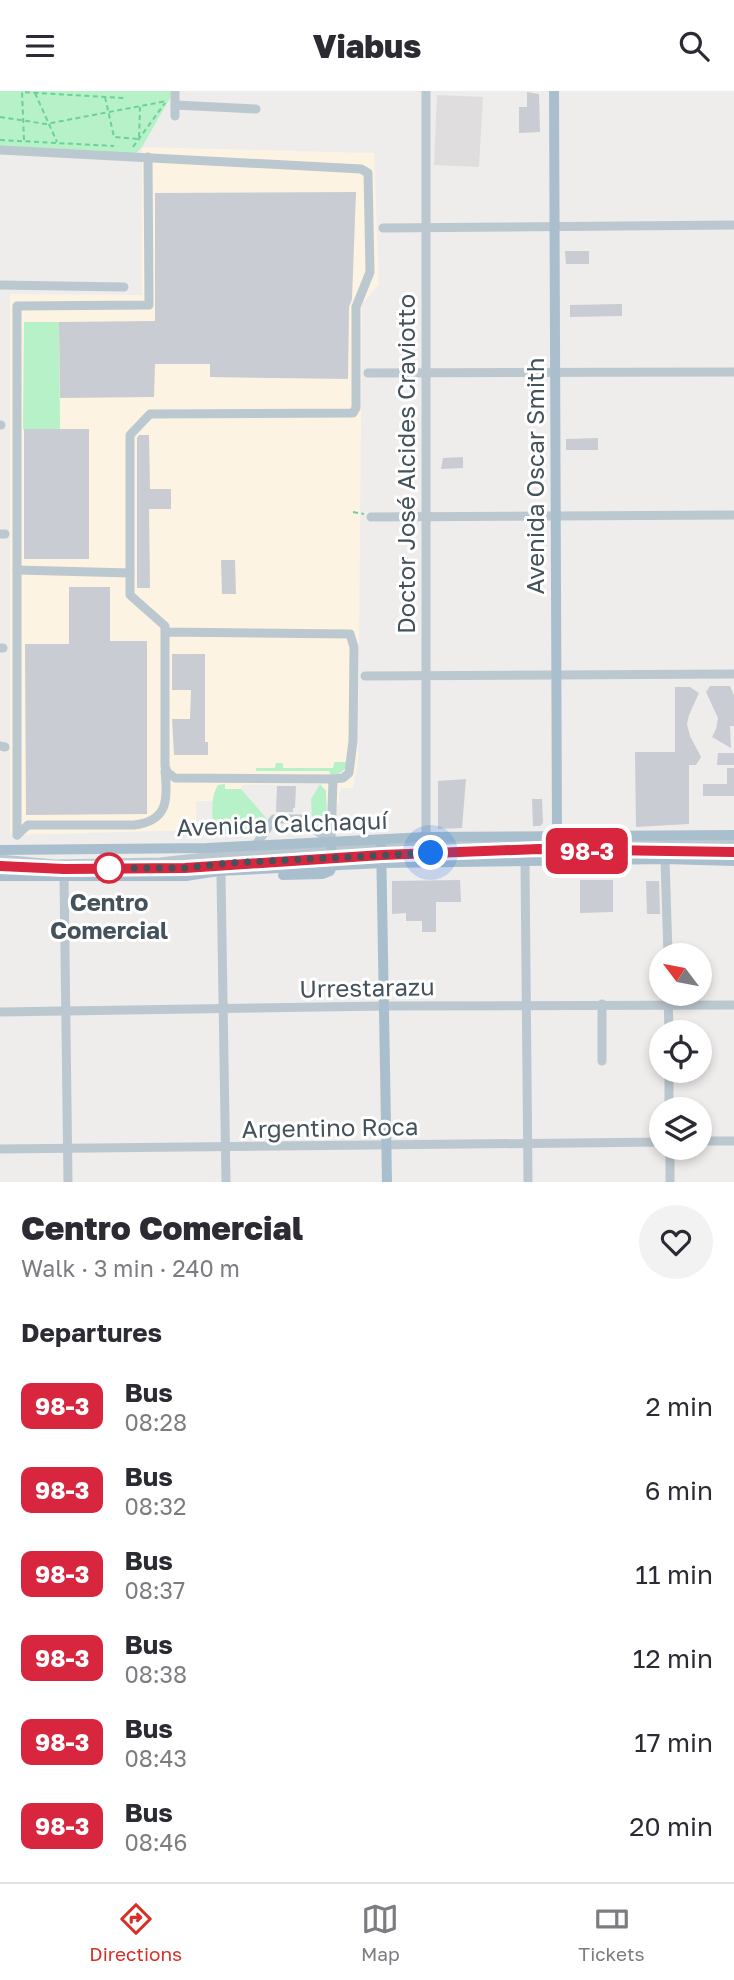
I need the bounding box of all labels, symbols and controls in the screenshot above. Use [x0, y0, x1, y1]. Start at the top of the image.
icon: menu [21, 27, 59, 65]
text: Viabus [313, 27, 421, 65]
icon: search [675, 27, 713, 65]
street label: Doctor José Alcides Craviotto [391, 294, 420, 634]
street label: Avenida Oscar Smith [520, 358, 549, 594]
street label: Avenida Calchaquí [176, 805, 390, 841]
line badge: 98-3 [538, 828, 636, 874]
your location [413, 835, 448, 870]
text: 98-3 [560, 836, 614, 865]
marker: Centro Comercial [94, 853, 124, 883]
place label: Centro Comercial [50, 887, 168, 944]
north arrow [649, 943, 712, 1006]
map controls [649, 943, 712, 1160]
street label: Urrestarazu [299, 971, 435, 1003]
button: locate [649, 1020, 712, 1083]
button: layers [649, 1097, 712, 1160]
street label: Argentino Roca [241, 1111, 419, 1143]
button: heart [639, 1205, 713, 1279]
text: Centro Comercial [21, 1208, 303, 1247]
text: Walk · 3 min · 240 m [21, 1254, 240, 1282]
text: Departures [21, 1317, 162, 1348]
text: Bus [124, 1377, 173, 1408]
text: 98-3 [35, 1391, 89, 1420]
text: 2 min [645, 1391, 713, 1422]
text: 08:28 [124, 1408, 187, 1436]
text: Bus [124, 1461, 173, 1492]
text: 98-3 [35, 1475, 89, 1504]
text: 6 min [645, 1475, 713, 1506]
text: 08:32 [124, 1492, 186, 1520]
text: Bus [124, 1545, 173, 1576]
text: 98-3 [35, 1559, 89, 1588]
text: 11 min [635, 1559, 713, 1590]
text: 08:37 [124, 1576, 185, 1604]
text: Bus [124, 1629, 173, 1660]
text: 98-3 [35, 1643, 89, 1672]
text: 12 min [633, 1643, 713, 1674]
text: 08:38 [124, 1660, 187, 1688]
text: Bus [124, 1713, 173, 1744]
text: 98-3 [35, 1727, 89, 1756]
text: 17 min [634, 1727, 713, 1758]
text: 08:43 [124, 1744, 187, 1772]
text: Bus [124, 1797, 173, 1828]
text: 98-3 [35, 1811, 89, 1840]
text: 20 min [629, 1811, 713, 1842]
text: 08:46 [124, 1828, 188, 1856]
tab: Directions [89, 1900, 182, 1965]
tab: Map [361, 1900, 400, 1965]
tab: Tickets [578, 1900, 645, 1965]

